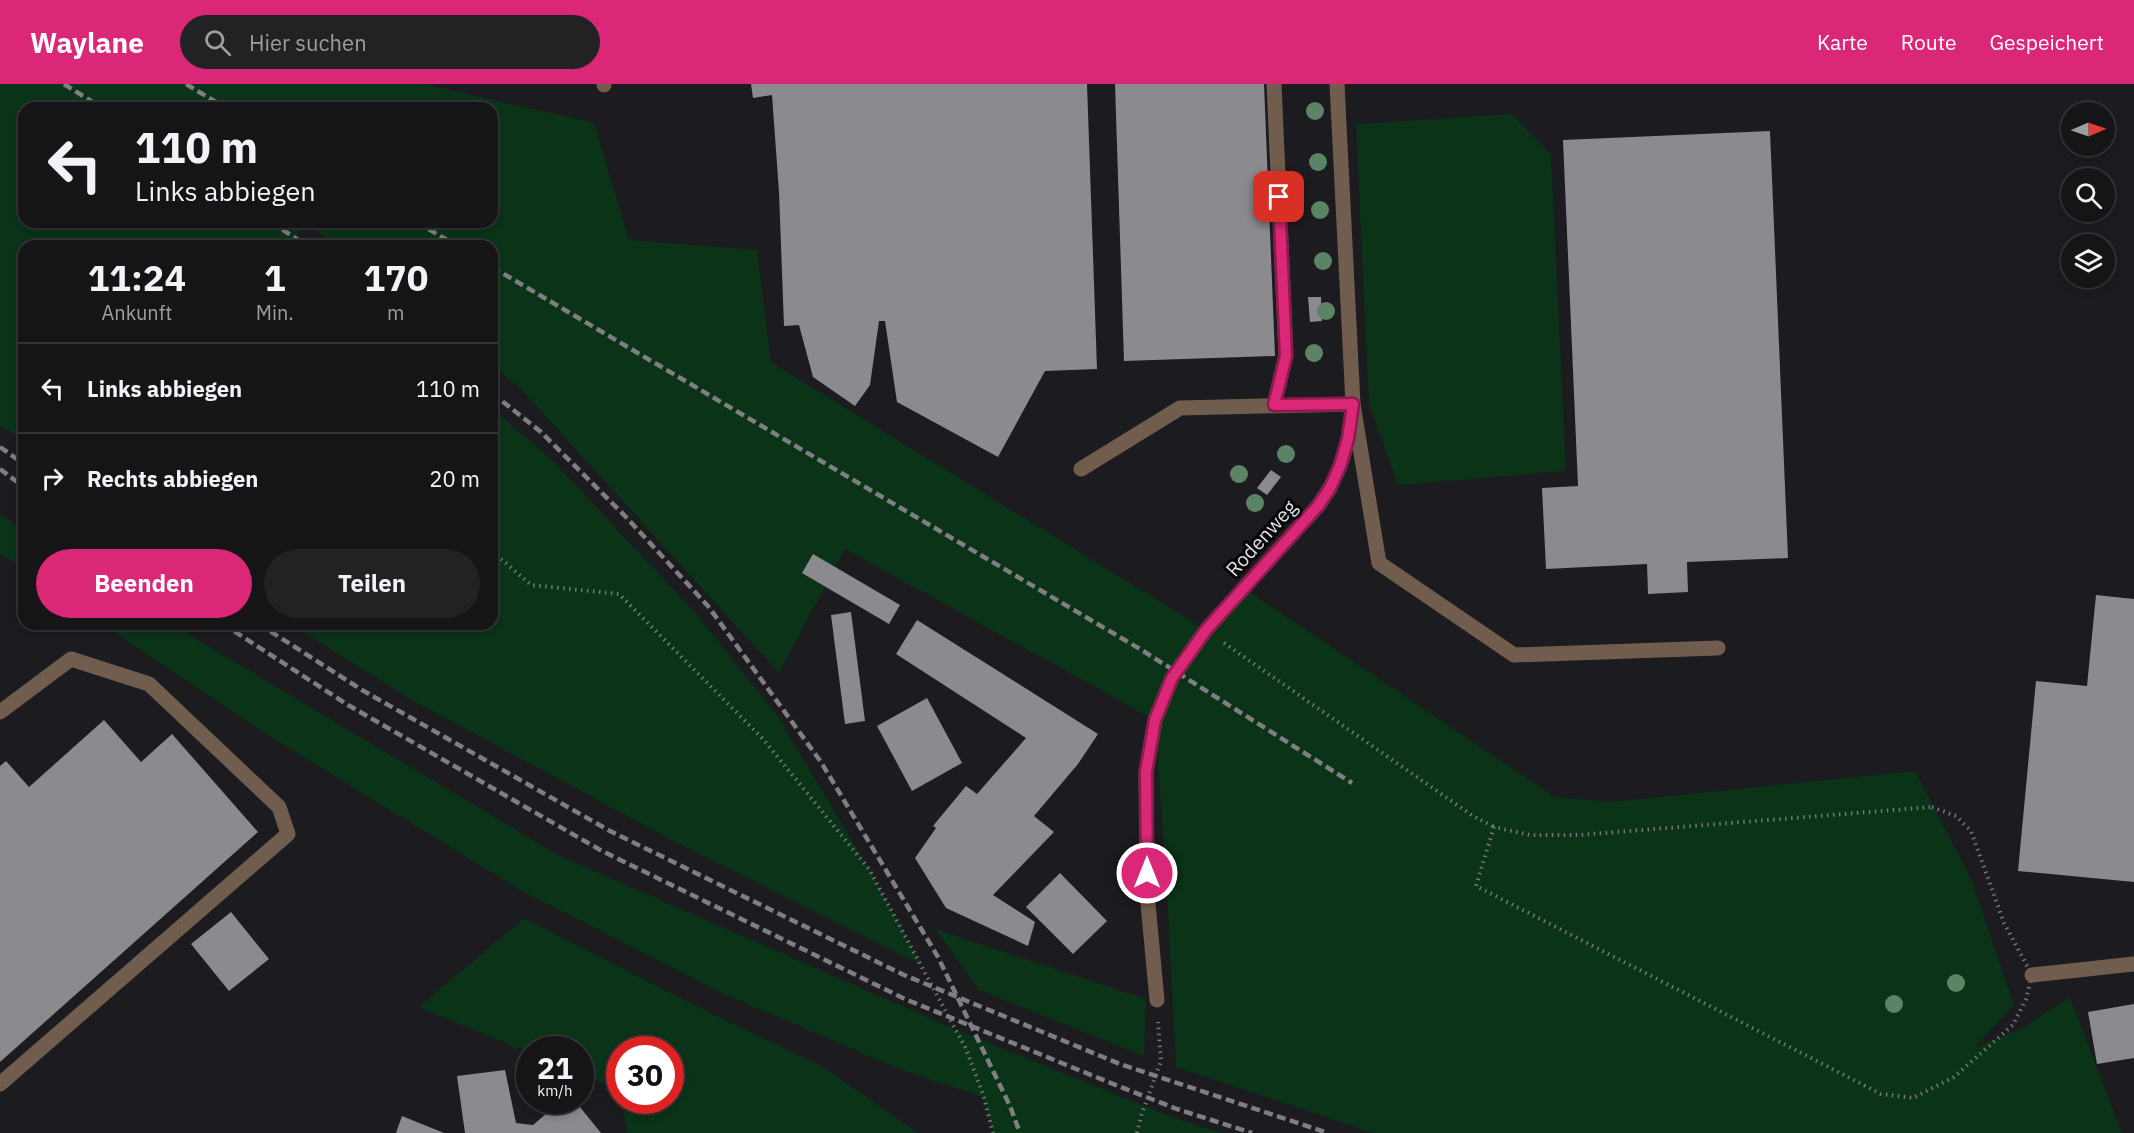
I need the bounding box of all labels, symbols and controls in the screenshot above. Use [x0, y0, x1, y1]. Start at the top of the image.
search box [180, 15, 600, 69]
text: Waylane [30, 24, 144, 61]
icon: search [201, 26, 234, 59]
text: Hier suchen [249, 28, 367, 57]
text: Karte [1817, 28, 1868, 56]
text: Route [1901, 28, 1957, 56]
text: Gespeichert [1990, 28, 2104, 56]
north arrow [2061, 102, 2115, 156]
map controls [2061, 102, 2115, 288]
text: 110 m [135, 120, 258, 175]
icon: left [36, 126, 114, 204]
button: search [2061, 168, 2115, 222]
pin [1253, 171, 1304, 222]
text: Links abbiegen [135, 173, 316, 208]
icon: arrive [1262, 180, 1295, 213]
button: layers [2061, 234, 2115, 288]
text: 11:24 [88, 254, 186, 301]
text: 1 [264, 254, 286, 301]
text: 170 [363, 254, 428, 301]
text: Ankunft [101, 299, 172, 326]
text: Min. [256, 299, 294, 326]
text: m [387, 299, 405, 326]
icon: left [36, 372, 69, 405]
text: Links abbiegen [87, 374, 242, 403]
text: 110 m [416, 374, 480, 403]
icon: right [36, 462, 69, 495]
text: Rechts abbiegen [87, 464, 258, 493]
text: 20 m [429, 464, 480, 493]
street label: Rodenweg [1219, 494, 1303, 582]
button: Beenden [36, 549, 252, 618]
button: Teilen [264, 549, 480, 618]
position arrow [1115, 841, 1179, 905]
speed limit sign: 30 [606, 1036, 684, 1114]
text: 21 [537, 1048, 573, 1087]
text: km/h [537, 1081, 573, 1100]

